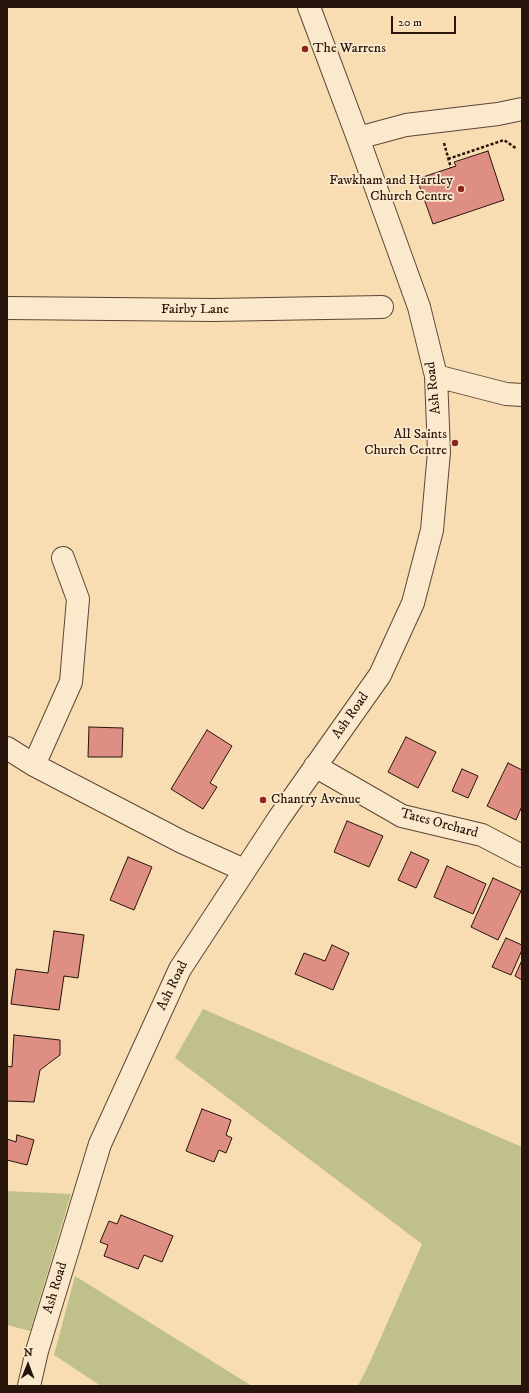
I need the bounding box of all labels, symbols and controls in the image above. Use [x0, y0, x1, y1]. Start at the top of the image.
scale bar [393, 8, 458, 34]
text: 20 m [398, 15, 422, 30]
place label: The Warrens [313, 41, 386, 57]
marker: The Warrens [300, 44, 310, 54]
place label: Fawkham and Hartley Church Centre [329, 173, 453, 206]
marker: Fawkham and Hartley Church Centre [456, 184, 466, 194]
street label: Fairby Lane [161, 302, 229, 318]
street label: Ash Road [423, 361, 445, 415]
place label: All Saints Church Centre [364, 427, 447, 460]
marker: All Saints Church Centre [450, 438, 460, 448]
street label: Ash Road [329, 690, 373, 742]
place label: Chantry Avenue [271, 792, 361, 808]
marker: Chantry Avenue [258, 795, 268, 805]
street label: Tates Orchard [398, 806, 480, 842]
street label: Ash Road [154, 959, 192, 1013]
street label: Ash Road [40, 1260, 72, 1316]
north arrow [8, 1345, 48, 1385]
text: N [24, 1346, 33, 1360]

